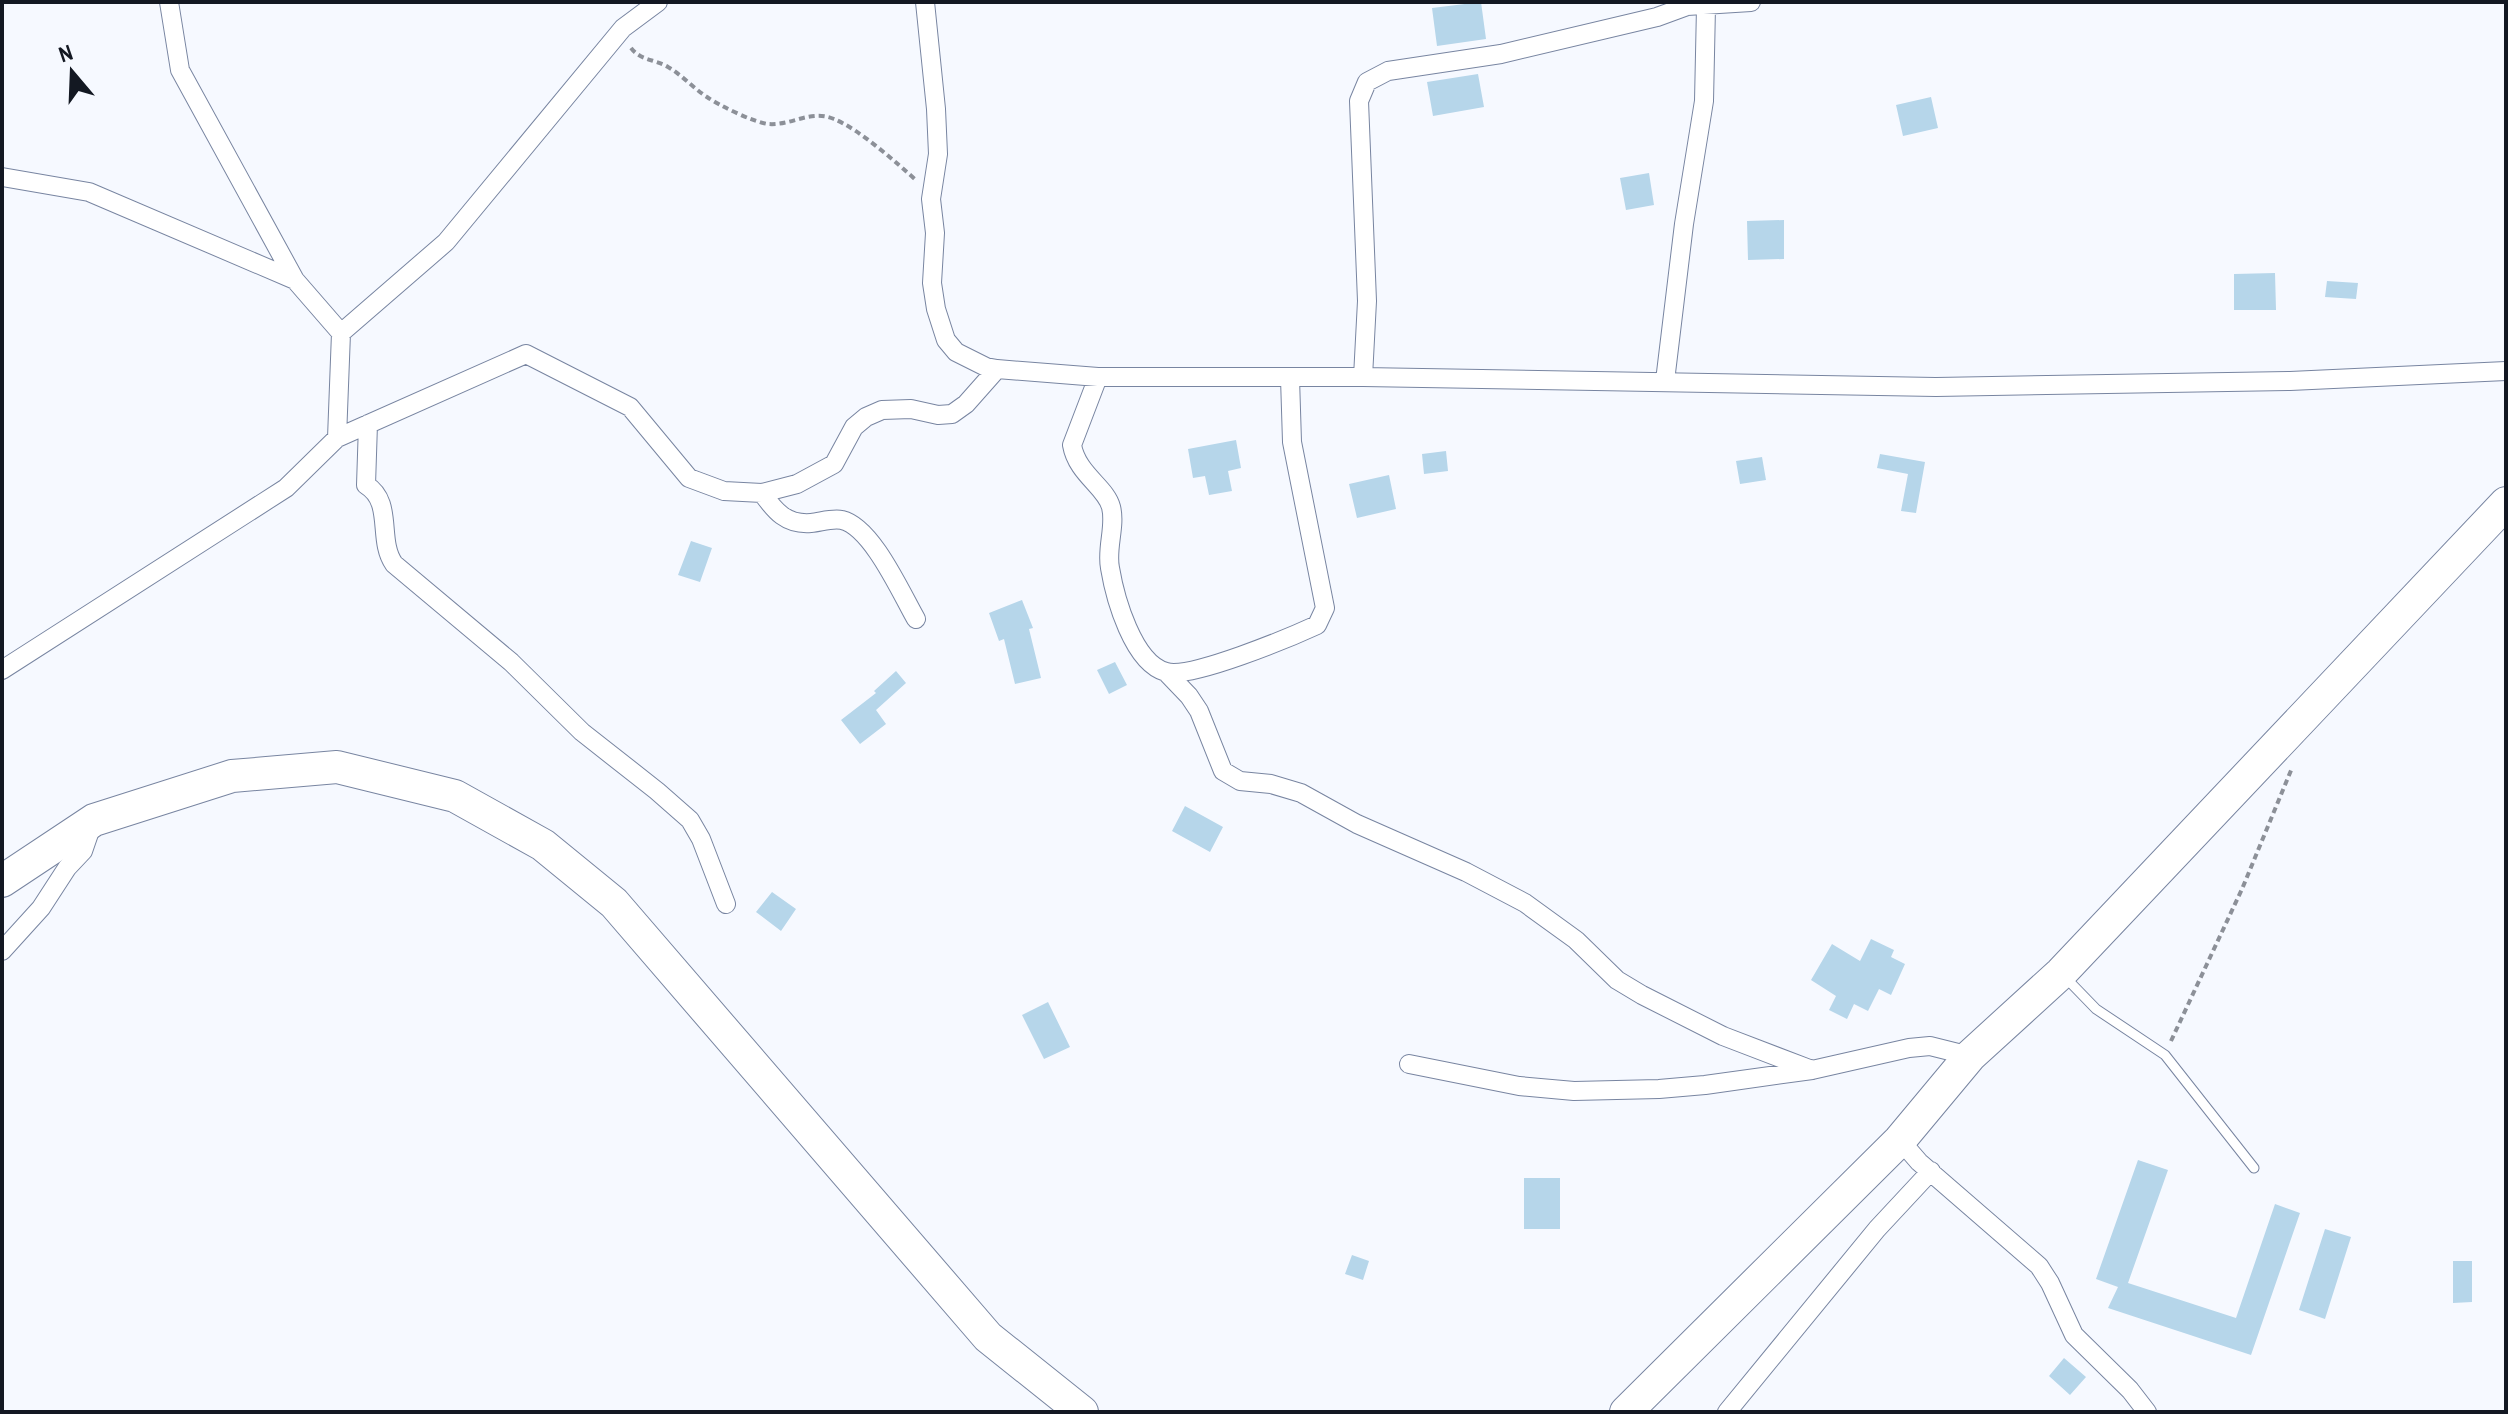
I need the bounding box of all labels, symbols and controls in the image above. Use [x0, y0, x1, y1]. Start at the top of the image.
north arrow [32, 32, 112, 112]
text: N [54, 37, 77, 69]

